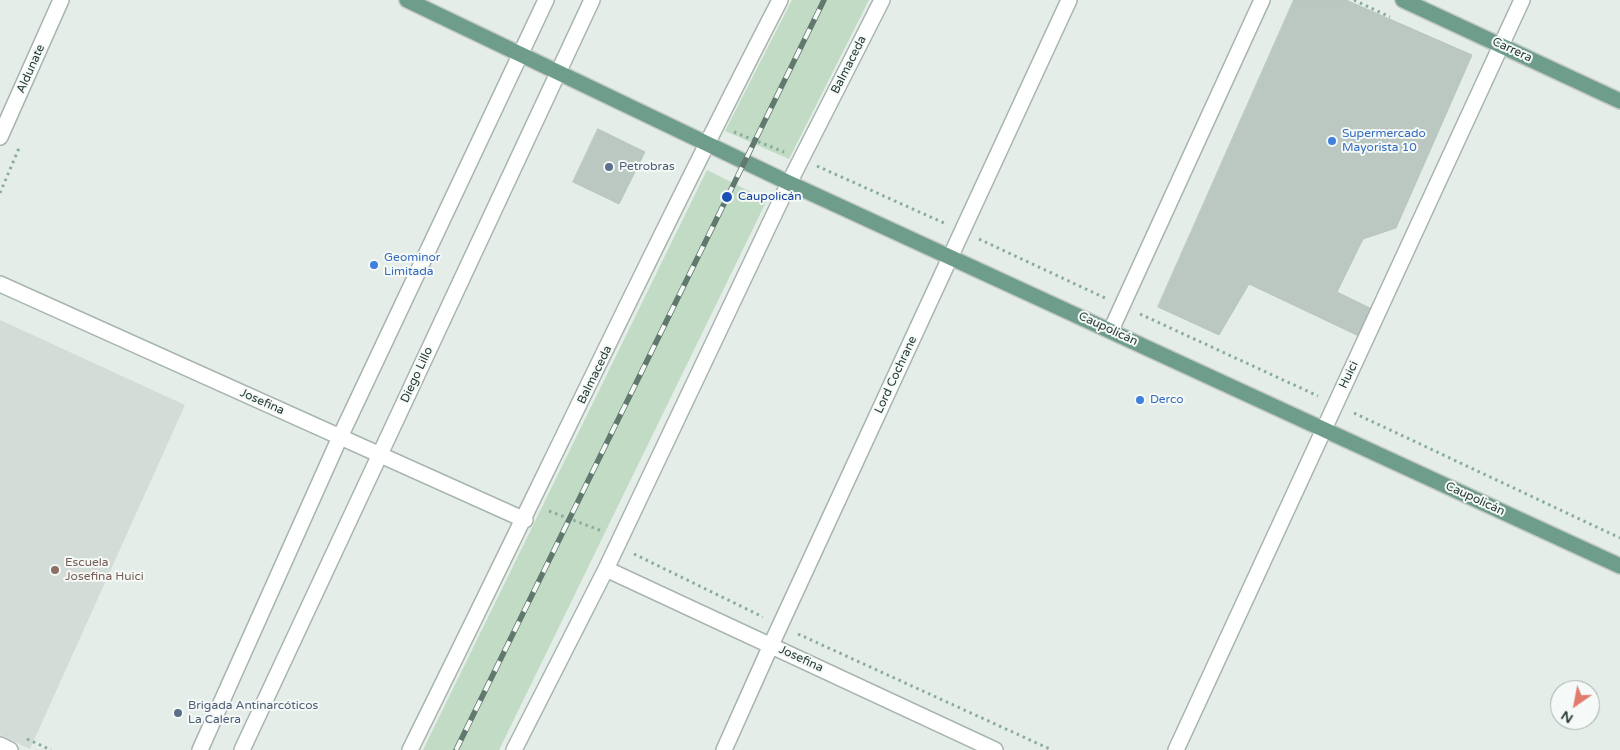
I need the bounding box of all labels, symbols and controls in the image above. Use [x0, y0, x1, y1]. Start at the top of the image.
street label: Balmaceda [828, 34, 870, 96]
street label: Carrera [1490, 35, 1534, 65]
street label: Aldunate [14, 42, 48, 96]
place label: Supermercado Mayorista 10 [1342, 127, 1426, 155]
marker: Supermercado Mayorista 10 [1326, 135, 1338, 147]
place label: Petrobras [619, 160, 675, 174]
marker: Petrobras [603, 161, 615, 173]
marker: Caupolicán [720, 190, 734, 204]
place label: Caupolicán [738, 190, 802, 204]
place label: Geominor Limitada [384, 251, 440, 279]
marker: Geominor Limitada [368, 259, 380, 271]
street label: Caupolicán [1076, 309, 1140, 349]
street label: Lord Cochrane [872, 334, 920, 416]
street label: Balmaceda [575, 343, 615, 407]
street label: Diego Lillo [398, 345, 436, 405]
street label: Huici [1336, 359, 1362, 391]
street label: Josefina [238, 386, 286, 418]
place label: Derco [1150, 393, 1184, 407]
marker: Derco [1134, 394, 1146, 406]
street label: Caupolicán [1443, 479, 1507, 519]
place label: Escuela Josefina Huici [65, 556, 144, 584]
marker: Escuela Josefina Huici [49, 564, 61, 576]
street label: Josefina [777, 643, 825, 675]
north arrow [1550, 680, 1600, 730]
place label: Brigada Antinarcóticos La Calera [188, 699, 318, 727]
marker: Brigada Antinarcóticos La Calera [172, 707, 184, 719]
text: N [1558, 707, 1576, 727]

